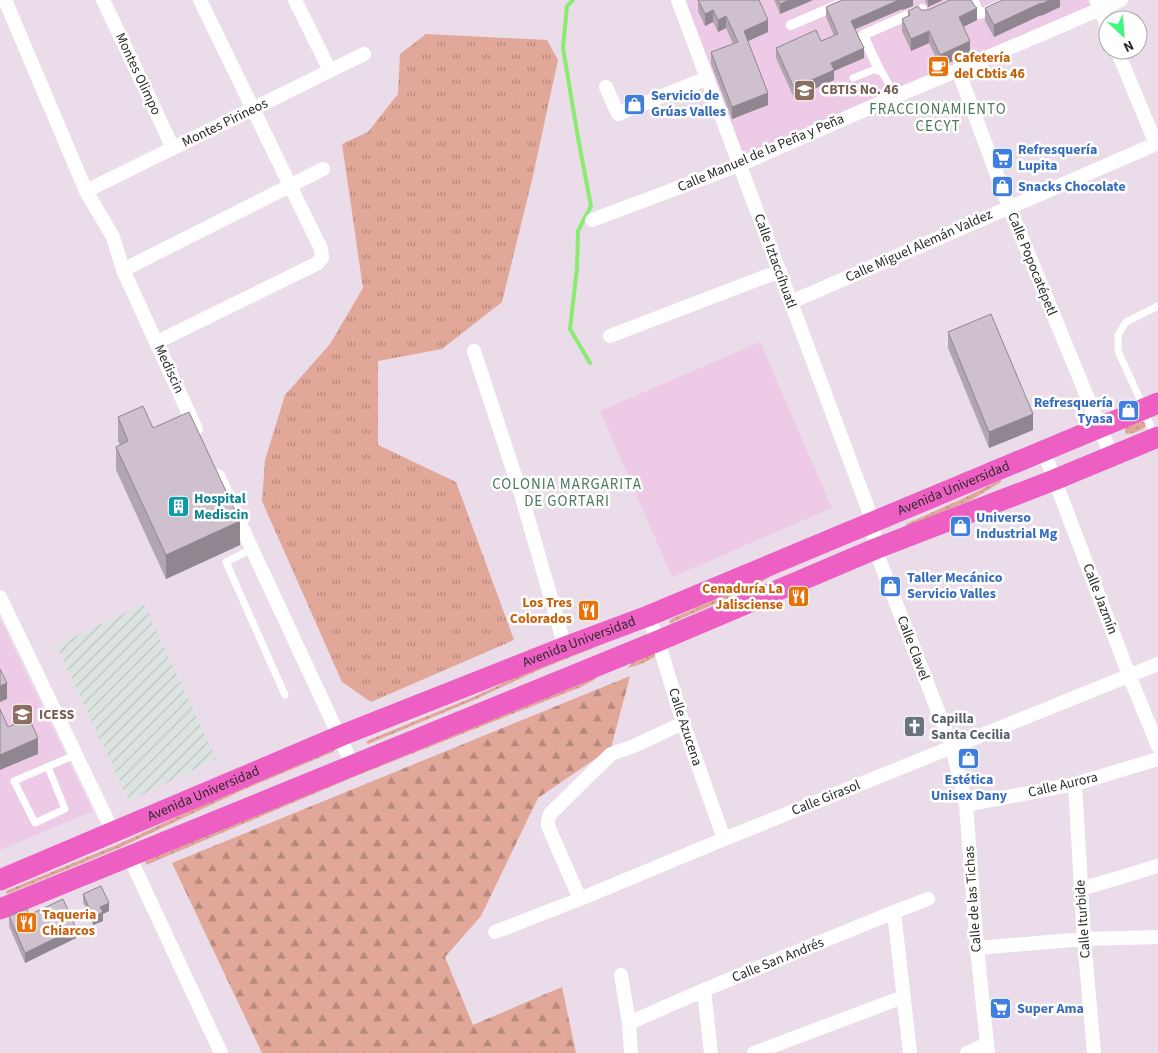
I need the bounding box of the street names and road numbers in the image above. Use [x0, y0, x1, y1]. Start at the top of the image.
street label: Montes Olimpo [110, 30, 166, 118]
street label: Montes Pirineos [179, 94, 271, 152]
street label: Calle Manuel de la Peña y Peña [675, 109, 847, 197]
street label: Calle Miguel Alemán Valdez [842, 205, 996, 287]
street label: Calle Popocatépetl [1002, 209, 1062, 319]
street label: Calle Iztaccíhuatl [749, 211, 802, 312]
street label: Mediscin [149, 341, 189, 397]
street label: Avenida Universidad [894, 456, 1013, 521]
street label: Calle Jazmín [1077, 561, 1123, 637]
street label: Avenida Universidad [519, 611, 639, 673]
street label: Calle Clavel [892, 613, 935, 684]
street label: Calle Azucena [663, 686, 707, 768]
street label: Avenida Universidad [144, 761, 263, 826]
street label: Calle Aurora [1026, 767, 1100, 803]
street label: Calle Girasol [789, 775, 864, 821]
street label: Calle de las Tichas [959, 845, 987, 953]
street label: Calle Iturbide [1070, 879, 1096, 959]
street label: Calle San Andrés [729, 932, 827, 988]

